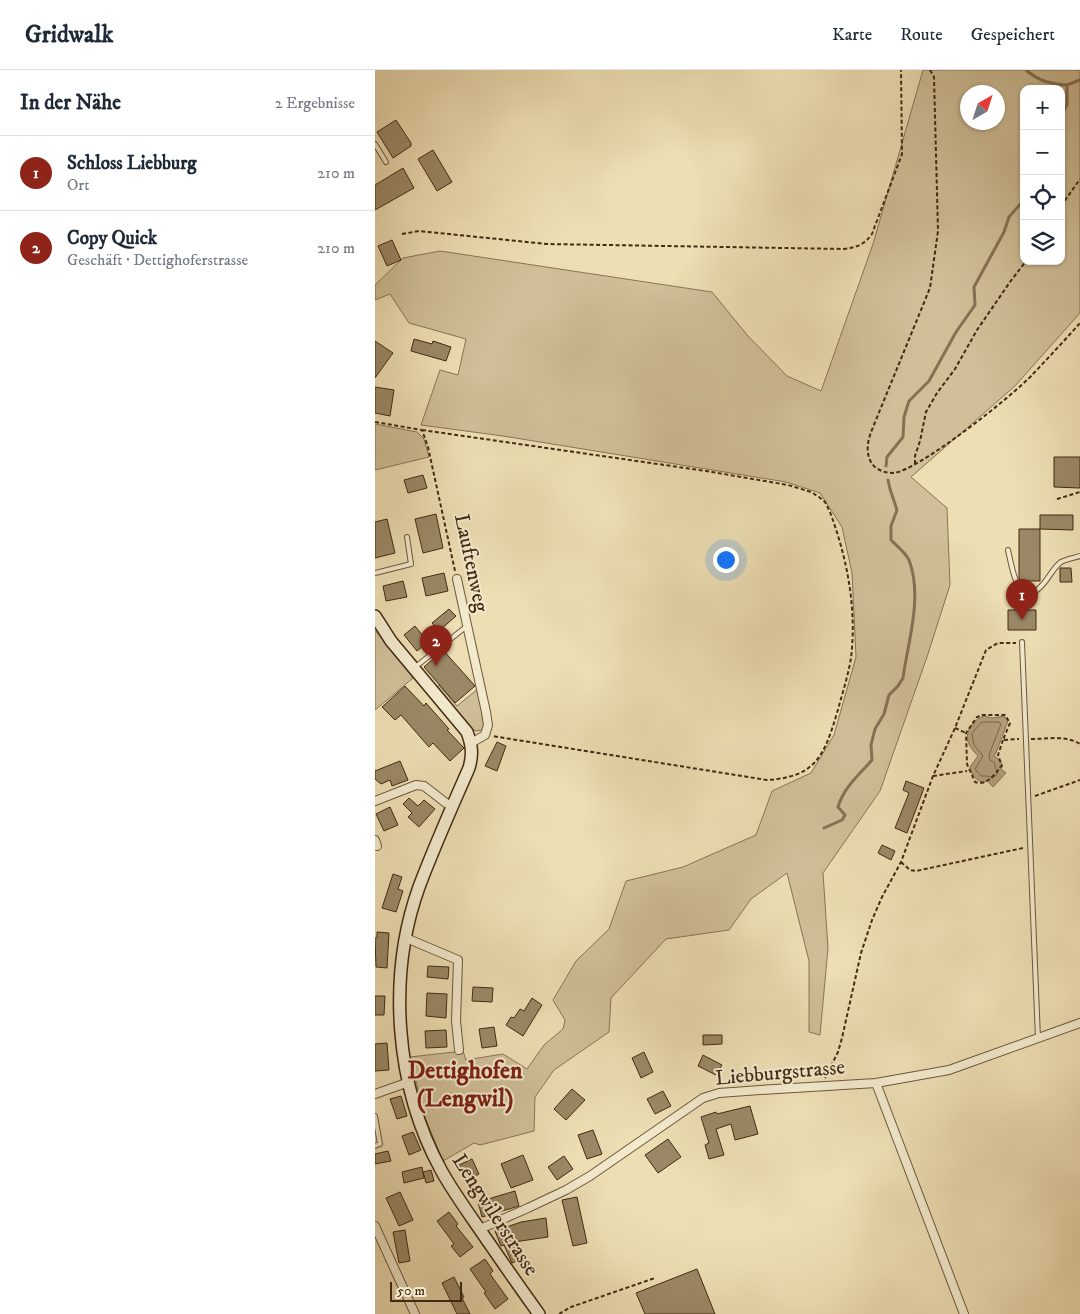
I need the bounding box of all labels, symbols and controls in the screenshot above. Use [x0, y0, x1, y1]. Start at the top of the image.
text: Gridwalk [25, 20, 113, 50]
text: Karte [832, 24, 872, 46]
text: Route [900, 24, 943, 46]
text: Gespeichert [971, 24, 1055, 46]
north arrow [960, 85, 1005, 130]
map controls [1020, 85, 1065, 265]
button: + [1020, 85, 1065, 130]
text: In der Nähe [20, 90, 121, 116]
text: 2 Ergebnisse [275, 93, 355, 113]
button: − [1020, 130, 1065, 175]
text: Schloss Liebburg [67, 152, 197, 175]
text: 1 [33, 163, 39, 183]
text: 210 m [317, 163, 355, 183]
text: Ort [67, 175, 89, 195]
button: locate [1020, 175, 1065, 220]
button: layers [1020, 220, 1065, 265]
text: Copy Quick [67, 227, 157, 250]
text: 2 [32, 238, 40, 258]
text: 210 m [317, 238, 355, 258]
text: Geschäft · Dettighoferstrasse [67, 250, 248, 270]
street label: Lauftenweg [448, 512, 494, 615]
your location [713, 547, 739, 573]
pin: 1 [1006, 579, 1038, 620]
pin: 2 [420, 625, 452, 666]
street label: Liebburgstrasse [714, 1054, 846, 1092]
district label: Dettighofen (Lengwil) [407, 1056, 523, 1114]
street label: Lengwilerstrasse [446, 1149, 544, 1281]
scale bar [390, 1279, 463, 1302]
text: 50 m [397, 1282, 425, 1300]

